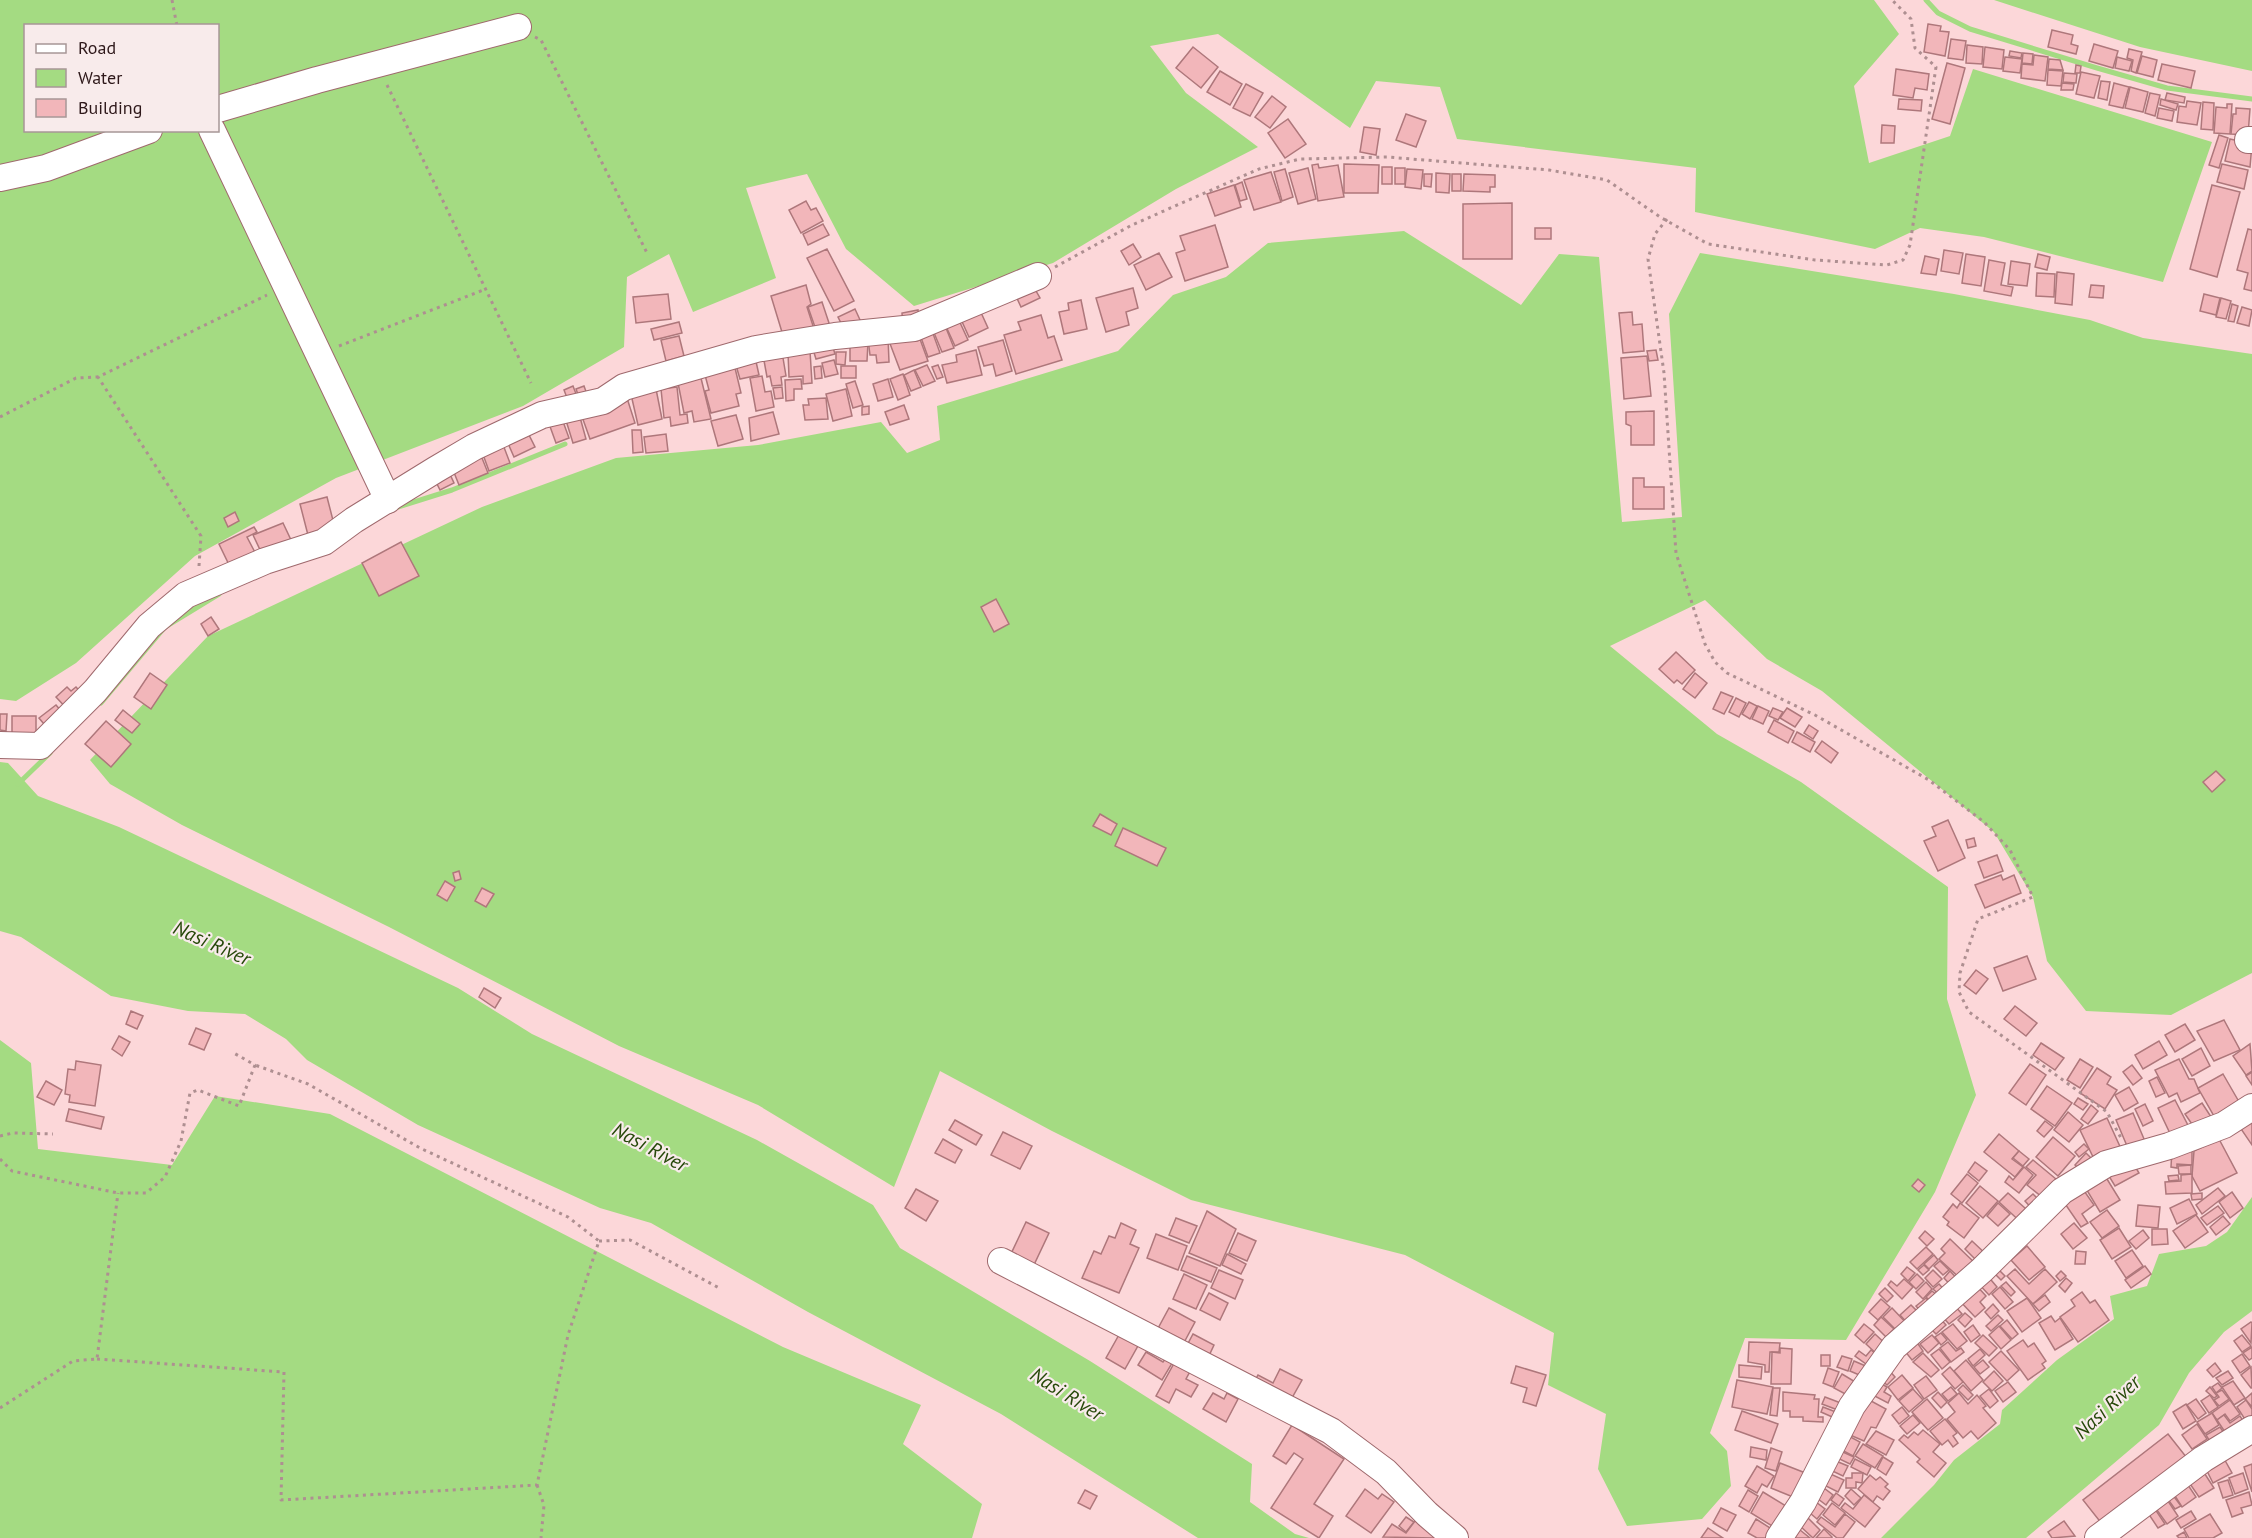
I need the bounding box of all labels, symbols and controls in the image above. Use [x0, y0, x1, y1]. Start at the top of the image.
legend [24, 24, 219, 132]
text: Road [78, 36, 116, 59]
text: Water [78, 66, 122, 89]
text: Building [78, 96, 142, 119]
water label: Nasi River [169, 915, 256, 972]
water label: Nasi River [608, 1116, 693, 1178]
water label: Nasi River [1025, 1361, 1110, 1427]
water label: Nasi River [2068, 1369, 2147, 1444]

